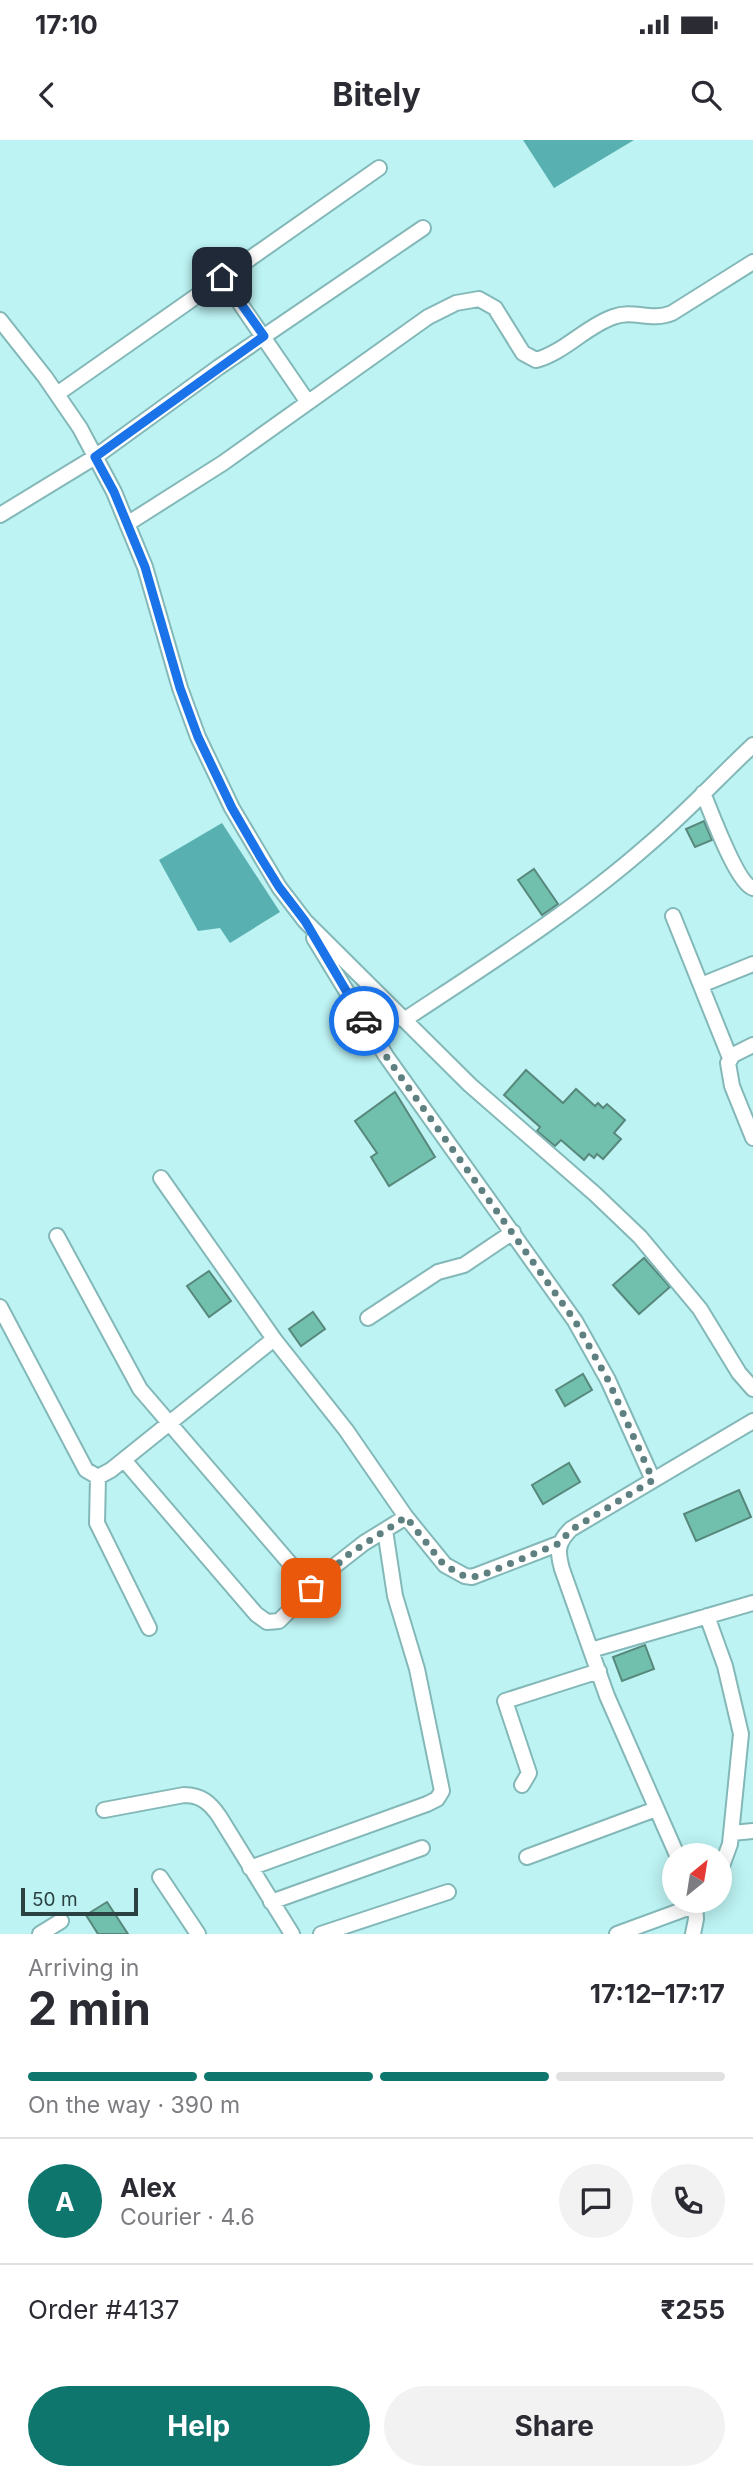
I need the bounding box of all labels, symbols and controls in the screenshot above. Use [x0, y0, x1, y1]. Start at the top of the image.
text: 17:10 [35, 9, 98, 40]
text: Bitely [332, 75, 421, 114]
icon: back [28, 76, 66, 114]
icon: search [687, 76, 725, 114]
pin [192, 247, 252, 307]
icon: home [203, 258, 241, 296]
courier [329, 986, 399, 1056]
icon: car [345, 1002, 383, 1040]
pin [281, 1558, 341, 1618]
icon: bag [292, 1569, 330, 1607]
north arrow [662, 1843, 732, 1913]
map controls [662, 1843, 732, 1913]
scale bar [21, 1885, 138, 1917]
text: 50 m [32, 1888, 78, 1911]
text: Arriving in [28, 1954, 139, 1982]
text: 17:12–17:17 [590, 1978, 725, 2009]
text: 2 min [28, 1980, 151, 2036]
text: On the way · 390 m [28, 2091, 240, 2119]
button: chat [559, 2164, 633, 2238]
button: phone [651, 2164, 725, 2238]
text: Alex [120, 2172, 177, 2203]
text: A [55, 2186, 75, 2217]
text: Courier · 4.6 [120, 2203, 255, 2231]
text: Order #4137 [28, 2294, 180, 2325]
text: ₹255 [661, 2294, 725, 2325]
button: Help [28, 2386, 370, 2466]
button: Share [384, 2386, 725, 2466]

